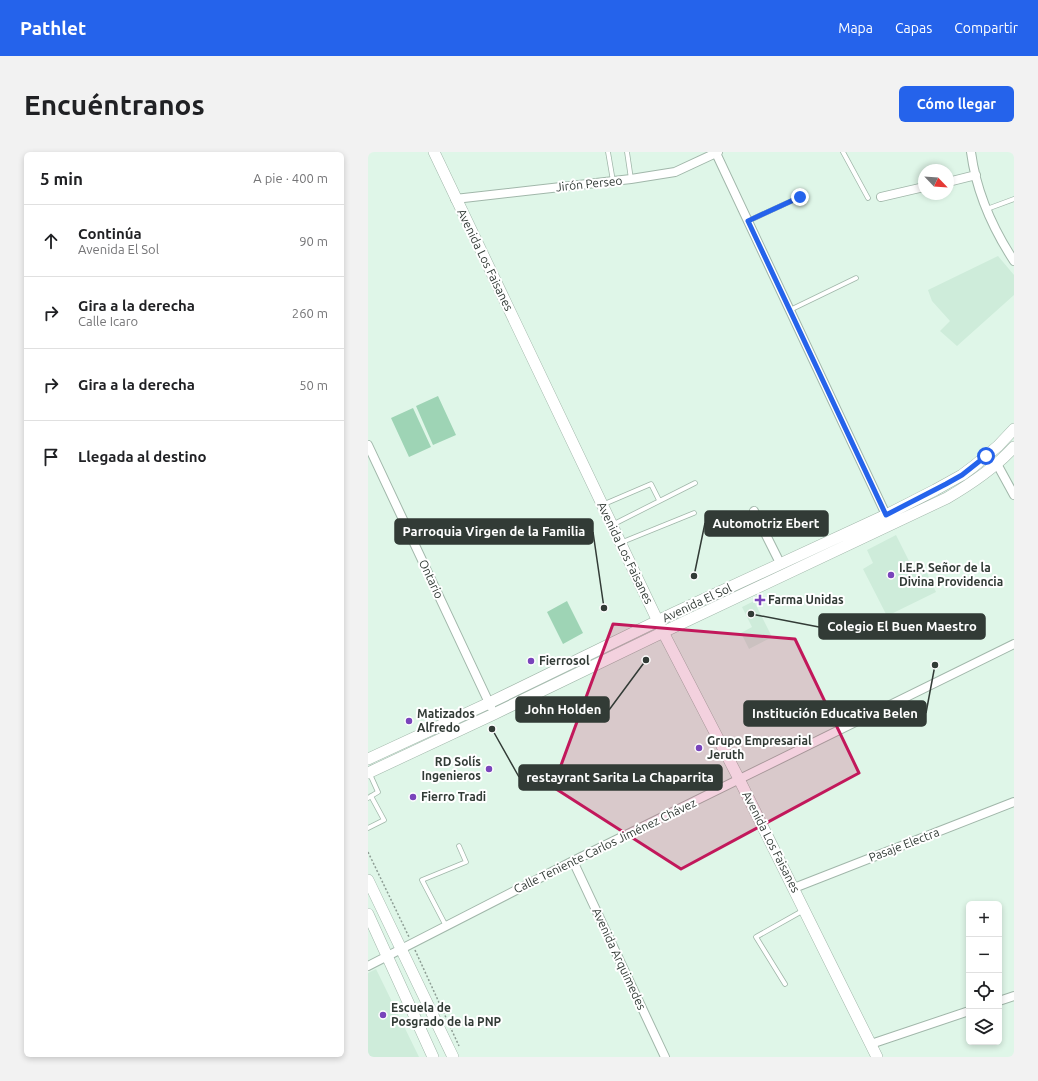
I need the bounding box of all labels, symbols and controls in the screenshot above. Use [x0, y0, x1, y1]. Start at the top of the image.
text: Pathlet [20, 17, 86, 39]
text: Mapa [838, 20, 873, 36]
text: Capas [895, 20, 932, 36]
text: Compartir [954, 20, 1018, 36]
button: Cómo llegar [899, 86, 1014, 122]
text: Encuéntranos [24, 89, 205, 120]
north arrow [918, 164, 954, 200]
text: 5 min [40, 169, 83, 188]
text: A pie · 400 m [253, 171, 328, 185]
street label: Jirón Perseo [555, 174, 623, 193]
route end [791, 188, 809, 206]
street label: Avenida Los Faisanes [455, 207, 516, 313]
text: Continúa [78, 225, 142, 242]
icon: ahead [40, 230, 62, 252]
text: 90 m [299, 234, 328, 248]
text: Avenida El Sol [78, 242, 159, 256]
text: Gira a la derecha [78, 297, 195, 314]
icon: right [40, 302, 62, 324]
text: 260 m [292, 306, 328, 320]
text: Calle Icaro [78, 314, 138, 328]
icon: right [40, 374, 62, 396]
text: Gira a la derecha [78, 376, 195, 393]
text: 50 m [299, 378, 328, 392]
icon: arrive [40, 446, 62, 468]
route start [977, 447, 995, 465]
text: Llegada al destino [78, 448, 207, 465]
street label: Avenida Los Faisanes [595, 500, 656, 606]
callout: Automotriz Ebert [705, 511, 828, 536]
text: Automotriz Ebert [713, 516, 820, 530]
callout: Parroquia Virgen de la Familia [395, 519, 593, 544]
text: Parroquia Virgen de la Familia [403, 524, 585, 538]
street label: Ontario [417, 557, 446, 600]
place label: I.E.P. Señor de la Divina Providencia [899, 561, 1003, 588]
marker: I.E.P. Señor de la Divina Providencia [886, 570, 896, 580]
street label: Avenida El Sol [660, 581, 733, 624]
place label: Farma Unidas [768, 593, 844, 606]
marker: Farma Unidas [755, 595, 765, 605]
callout: Colegio El Buen Maestro [819, 614, 985, 639]
text: Colegio El Buen Maestro [827, 619, 977, 633]
place label: Fierrosol [539, 654, 590, 667]
marker: Fierrosol [526, 656, 536, 666]
callout: John Holden [516, 697, 609, 722]
callout: Institución Educativa Belen [744, 701, 926, 726]
text: John Holden [525, 702, 601, 716]
text: Institución Educativa Belen [752, 706, 918, 720]
place label: Matizados Alfredo [417, 707, 475, 734]
marker: Matizados Alfredo [404, 716, 414, 726]
place label: Grupo Empresarial Jeruth [707, 734, 812, 761]
marker: Grupo Empresarial Jeruth [694, 743, 704, 753]
place label: RD Solís Ingenieros [421, 755, 481, 782]
marker: RD Solís Ingenieros [484, 764, 494, 774]
callout: restayrant Sarita La Chaparrita [519, 765, 722, 790]
text: restayrant Sarita La Chaparrita [526, 770, 714, 784]
street label: Avenida Los Faisanes [740, 789, 803, 895]
place label: Fierro Tradi [421, 790, 486, 803]
marker: Fierro Tradi [408, 792, 418, 802]
street label: Calle Teniente Carlos Jiménez Chávez [511, 795, 699, 896]
street label: Pasaje Electra [867, 825, 941, 864]
map controls [966, 901, 1002, 1045]
button: + [966, 901, 1002, 937]
street label: Avenida Arquimedes [590, 906, 649, 1012]
button: − [966, 937, 1002, 973]
button: locate [966, 973, 1002, 1009]
place label: Escuela de Posgrado de la PNP [391, 1001, 502, 1028]
button: layers [966, 1009, 1002, 1045]
marker: Escuela de Posgrado de la PNP [378, 1010, 388, 1020]

